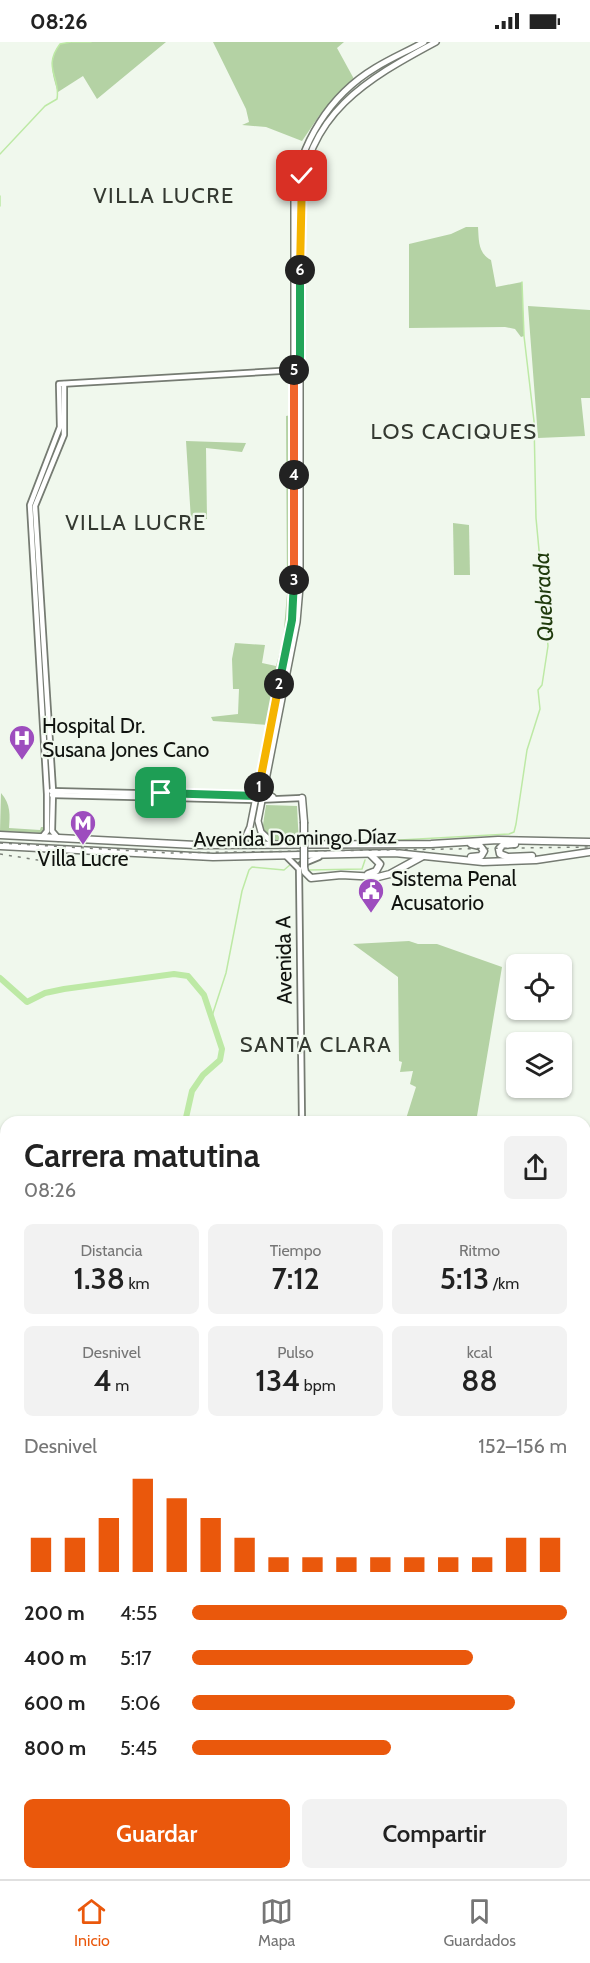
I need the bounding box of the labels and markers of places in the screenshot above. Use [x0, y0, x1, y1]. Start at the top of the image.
pin [276, 150, 327, 201]
pin: 6 [285, 255, 315, 285]
pin: 5 [279, 355, 309, 385]
pin: 4 [279, 460, 309, 490]
pin: 3 [279, 565, 309, 595]
pin: 2 [264, 669, 294, 699]
place label: Hospital Dr. Susana Jones Cano [42, 713, 209, 762]
hospital icon: Hospital Dr. Susana Jones Cano [7, 723, 37, 761]
pin [135, 767, 186, 818]
pin: 1 [244, 772, 274, 802]
metro station icon: Villa Lucre [68, 808, 98, 846]
place label: Villa Lucre [38, 846, 129, 871]
place label: Sistema Penal Acusatorio [391, 866, 517, 915]
public building icon: Sistema Penal Acusatorio [356, 876, 386, 914]

